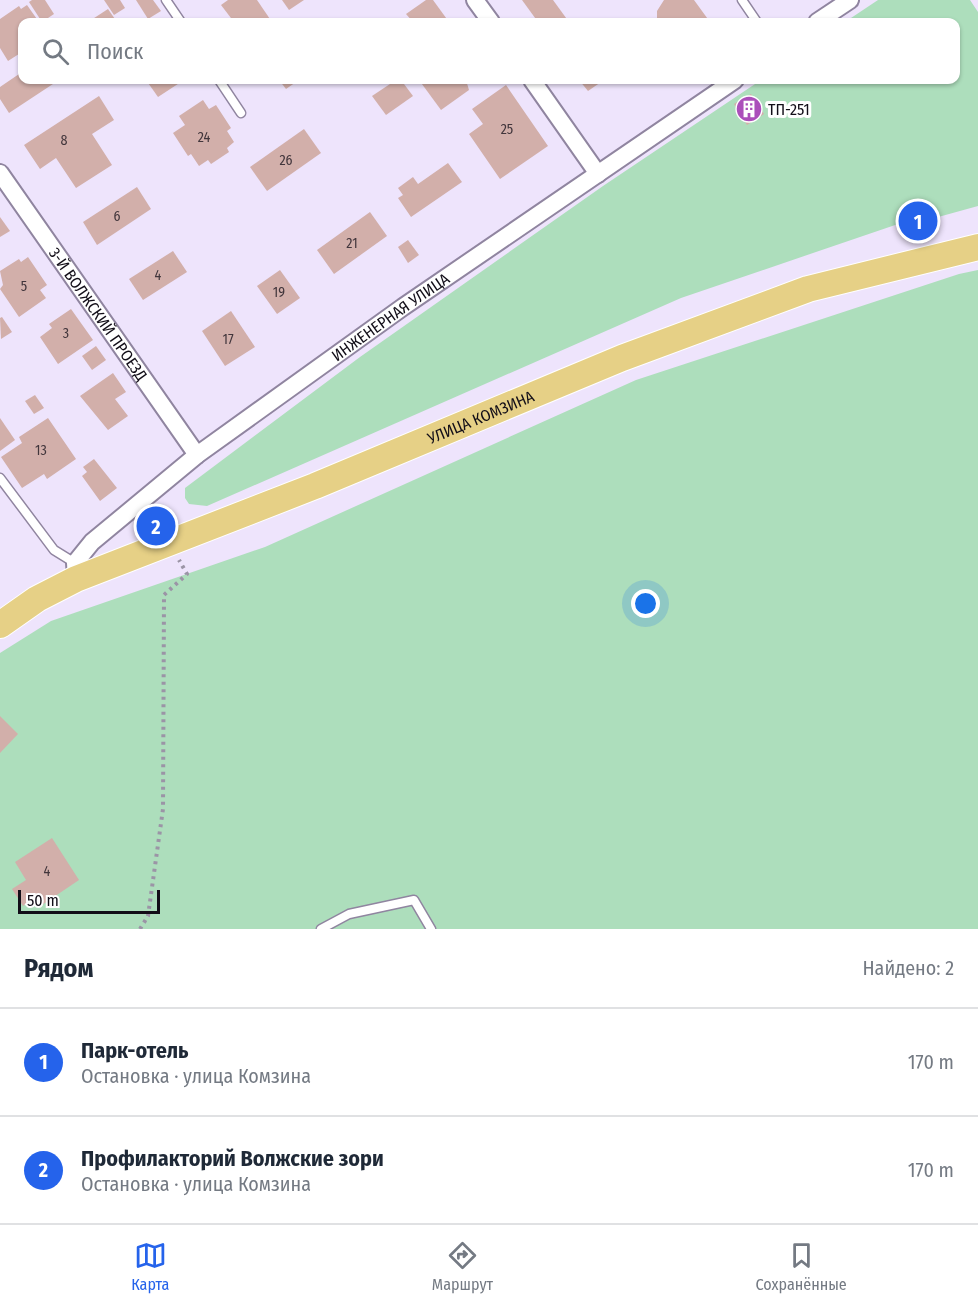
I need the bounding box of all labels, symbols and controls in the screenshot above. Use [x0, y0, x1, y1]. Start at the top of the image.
search box [18, 18, 960, 84]
icon: search [39, 35, 72, 68]
text: Поиск [87, 38, 143, 65]
building icon: ТП-251 [734, 94, 764, 124]
place label: ТП-251 [768, 100, 810, 119]
house number: 25 [501, 121, 513, 138]
house number: 24 [198, 129, 211, 146]
house number: 8 [61, 132, 68, 149]
house number: 26 [279, 152, 293, 169]
pin: 1 [898, 198, 938, 244]
house number: 6 [114, 208, 121, 225]
house number: 21 [346, 235, 358, 252]
street label: 3-Й ВОЛЖСКИЙ ПРОЕЗД [45, 244, 151, 384]
house number: 4 [155, 267, 162, 284]
street label: ИНЖЕНЕРНАЯ УЛИЦА [328, 269, 454, 365]
house number: 5 [21, 278, 27, 295]
house number: 19 [273, 284, 285, 301]
house number: 3 [63, 325, 69, 341]
house number: 17 [222, 331, 234, 348]
street label: УЛИЦА КОМЗИНА [424, 387, 537, 448]
house number: 13 [35, 442, 47, 459]
pin: 2 [136, 504, 176, 548]
your location [631, 589, 660, 618]
house number: 4 [44, 863, 51, 880]
scale bar [18, 887, 160, 914]
text: 50 m [27, 891, 59, 910]
text: Рядом [24, 953, 93, 984]
text: Найдено: 2 [862, 956, 954, 980]
text: Парк-отель [81, 1037, 188, 1064]
text: 1 [39, 1050, 48, 1074]
text: 170 m [908, 1050, 954, 1074]
text: Остановка · улица Комзина [81, 1064, 311, 1088]
text: Профилакторий Волжские зори [81, 1145, 384, 1172]
text: 2 [39, 1158, 48, 1182]
text: 170 m [908, 1158, 954, 1182]
text: Остановка · улица Комзина [81, 1172, 311, 1196]
tab: Карта [131, 1239, 169, 1294]
tab: Маршрут [432, 1239, 493, 1294]
tab: Сохранённые [755, 1239, 847, 1294]

